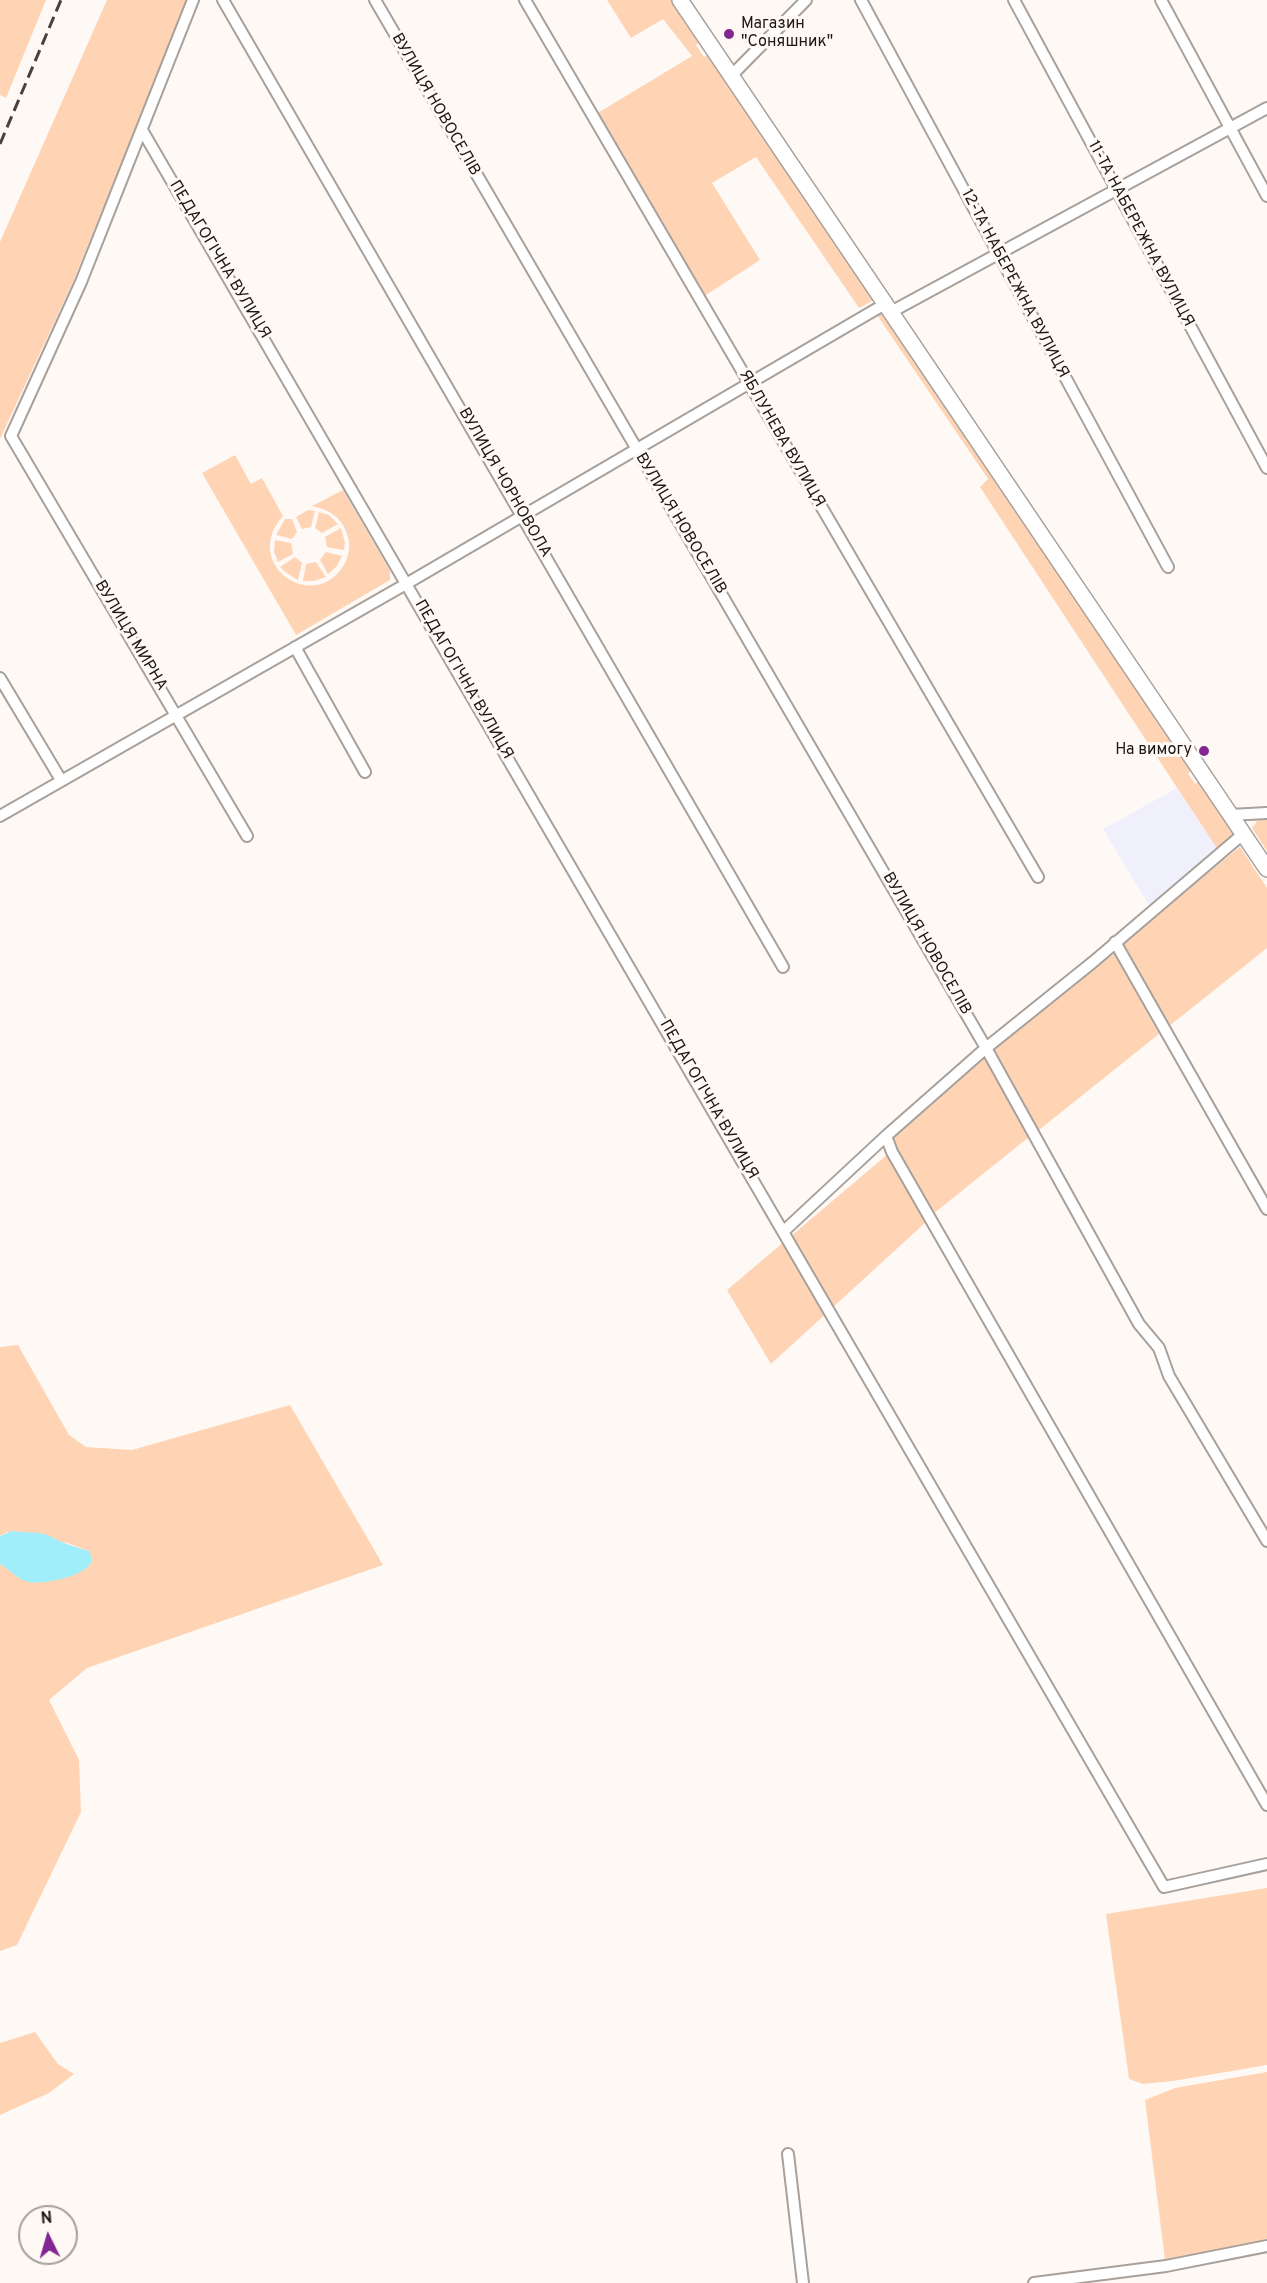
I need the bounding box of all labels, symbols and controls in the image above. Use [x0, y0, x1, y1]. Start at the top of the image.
place label: Магазин "Соняшник" [741, 15, 833, 53]
marker: Магазин "Соняшник" [722, 27, 736, 41]
street label: ВУЛИЦЯ НОВОСЕЛІВ [386, 30, 484, 180]
street label: 11-ТА НАБЕРЕЖНА ВУЛИЦЯ [1083, 138, 1197, 330]
street label: ПЕДАГОГІЧНА ВУЛИЦЯ [164, 177, 274, 343]
street label: 12-ТА НАБЕРЕЖНА ВУЛИЦЯ [956, 186, 1072, 382]
street label: ЯБЛУНЕВА ВУЛИЦЯ [734, 367, 828, 511]
street label: ВУЛИЦЯ ЧОРНОВОЛА [453, 405, 555, 561]
street label: ВУЛИЦЯ НОВОСЕЛІВ [630, 450, 730, 598]
street label: ВУЛИЦЯ МИРНА [89, 577, 171, 695]
street label: ПЕДАГОГІЧНА ВУЛИЦЯ [409, 597, 517, 763]
place label: На вимогу [1115, 741, 1192, 761]
marker: На вимогу [1197, 744, 1211, 758]
street label: ВУЛИЦЯ НОВОСЕЛІВ [877, 869, 975, 1019]
street label: ПЕДАГОГІЧНА ВУЛИЦЯ [654, 1017, 762, 1183]
north arrow [18, 2205, 78, 2265]
text: N [40, 2209, 53, 2230]

